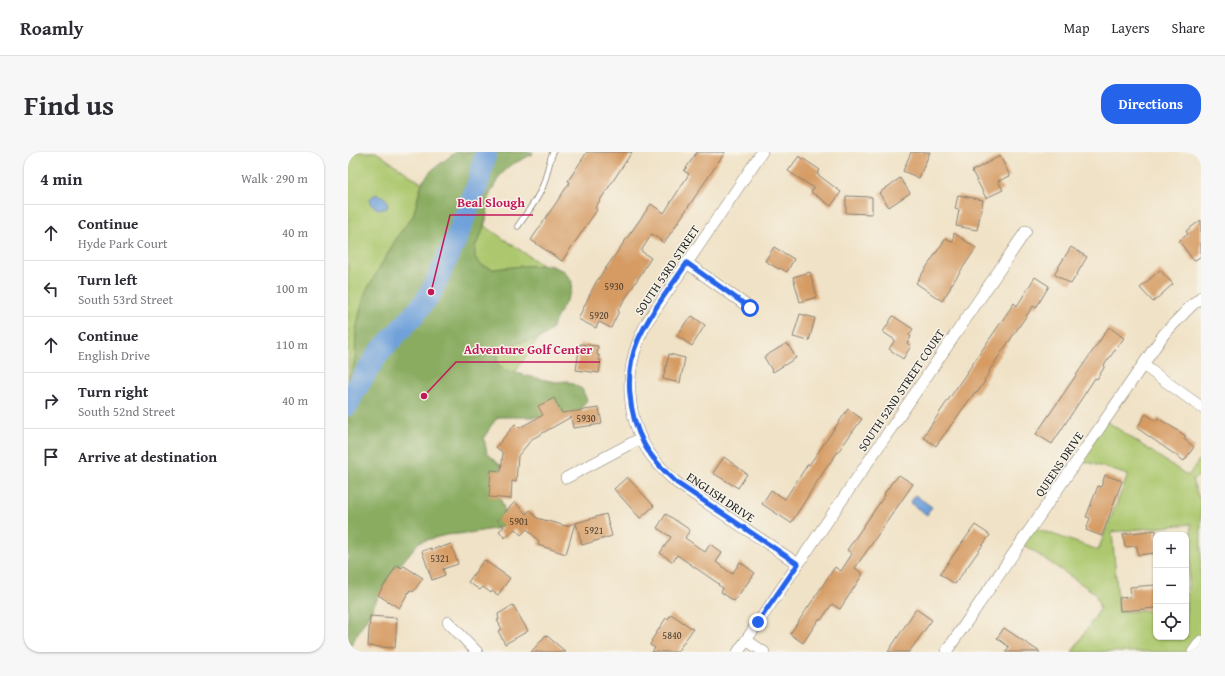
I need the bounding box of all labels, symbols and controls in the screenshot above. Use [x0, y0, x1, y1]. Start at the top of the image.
text: Roamly [20, 14, 84, 42]
text: Map [1064, 18, 1090, 38]
text: Layers [1112, 18, 1150, 38]
text: Share [1172, 18, 1205, 38]
text: Find us [24, 84, 114, 125]
button: Directions [1101, 84, 1201, 124]
text: 4 min [40, 166, 82, 191]
text: Walk · 290 m [241, 169, 308, 188]
callout: Beal Slough [450, 190, 533, 215]
text: Beal Slough [457, 193, 525, 212]
text: Continue [78, 213, 139, 234]
street label: SOUTH 53RD STREET [631, 221, 704, 318]
icon: ahead [40, 222, 62, 244]
text: 40 m [282, 223, 308, 242]
text: Hyde Park Court [78, 234, 168, 253]
text: Turn left [78, 269, 137, 290]
icon: left [40, 278, 62, 300]
text: 100 m [276, 279, 308, 298]
house number: 5930 [604, 279, 624, 294]
text: South 53rd Street [78, 290, 173, 309]
route start [741, 299, 759, 317]
house number: 5920 [589, 308, 609, 323]
text: Continue [78, 325, 139, 346]
street label: SOUTH 52ND STREET COURT [854, 325, 948, 454]
icon: ahead [40, 334, 62, 356]
text: 110 m [276, 335, 308, 354]
callout: Adventure Golf Center [456, 337, 600, 362]
text: Adventure Golf Center [464, 340, 592, 359]
text: English Drive [78, 346, 150, 365]
text: Turn right [78, 381, 149, 402]
icon: right [40, 390, 62, 412]
text: 40 m [282, 391, 308, 410]
text: South 52nd Street [78, 402, 175, 421]
house number: 5930 [576, 411, 596, 426]
street label: QUEENS DRIVE [1031, 428, 1087, 500]
icon: arrive [40, 446, 62, 468]
text: Arrive at destination [78, 446, 217, 467]
street label: ENGLISH DRIVE [684, 468, 758, 526]
house number: 5901 [509, 514, 529, 529]
house number: 5921 [584, 523, 604, 538]
map controls [1153, 532, 1189, 640]
button: + [1153, 532, 1189, 568]
house number: 5321 [430, 551, 450, 566]
button: − [1153, 568, 1189, 604]
button: locate [1153, 604, 1189, 640]
route end [749, 613, 767, 631]
house number: 5840 [662, 628, 682, 643]

